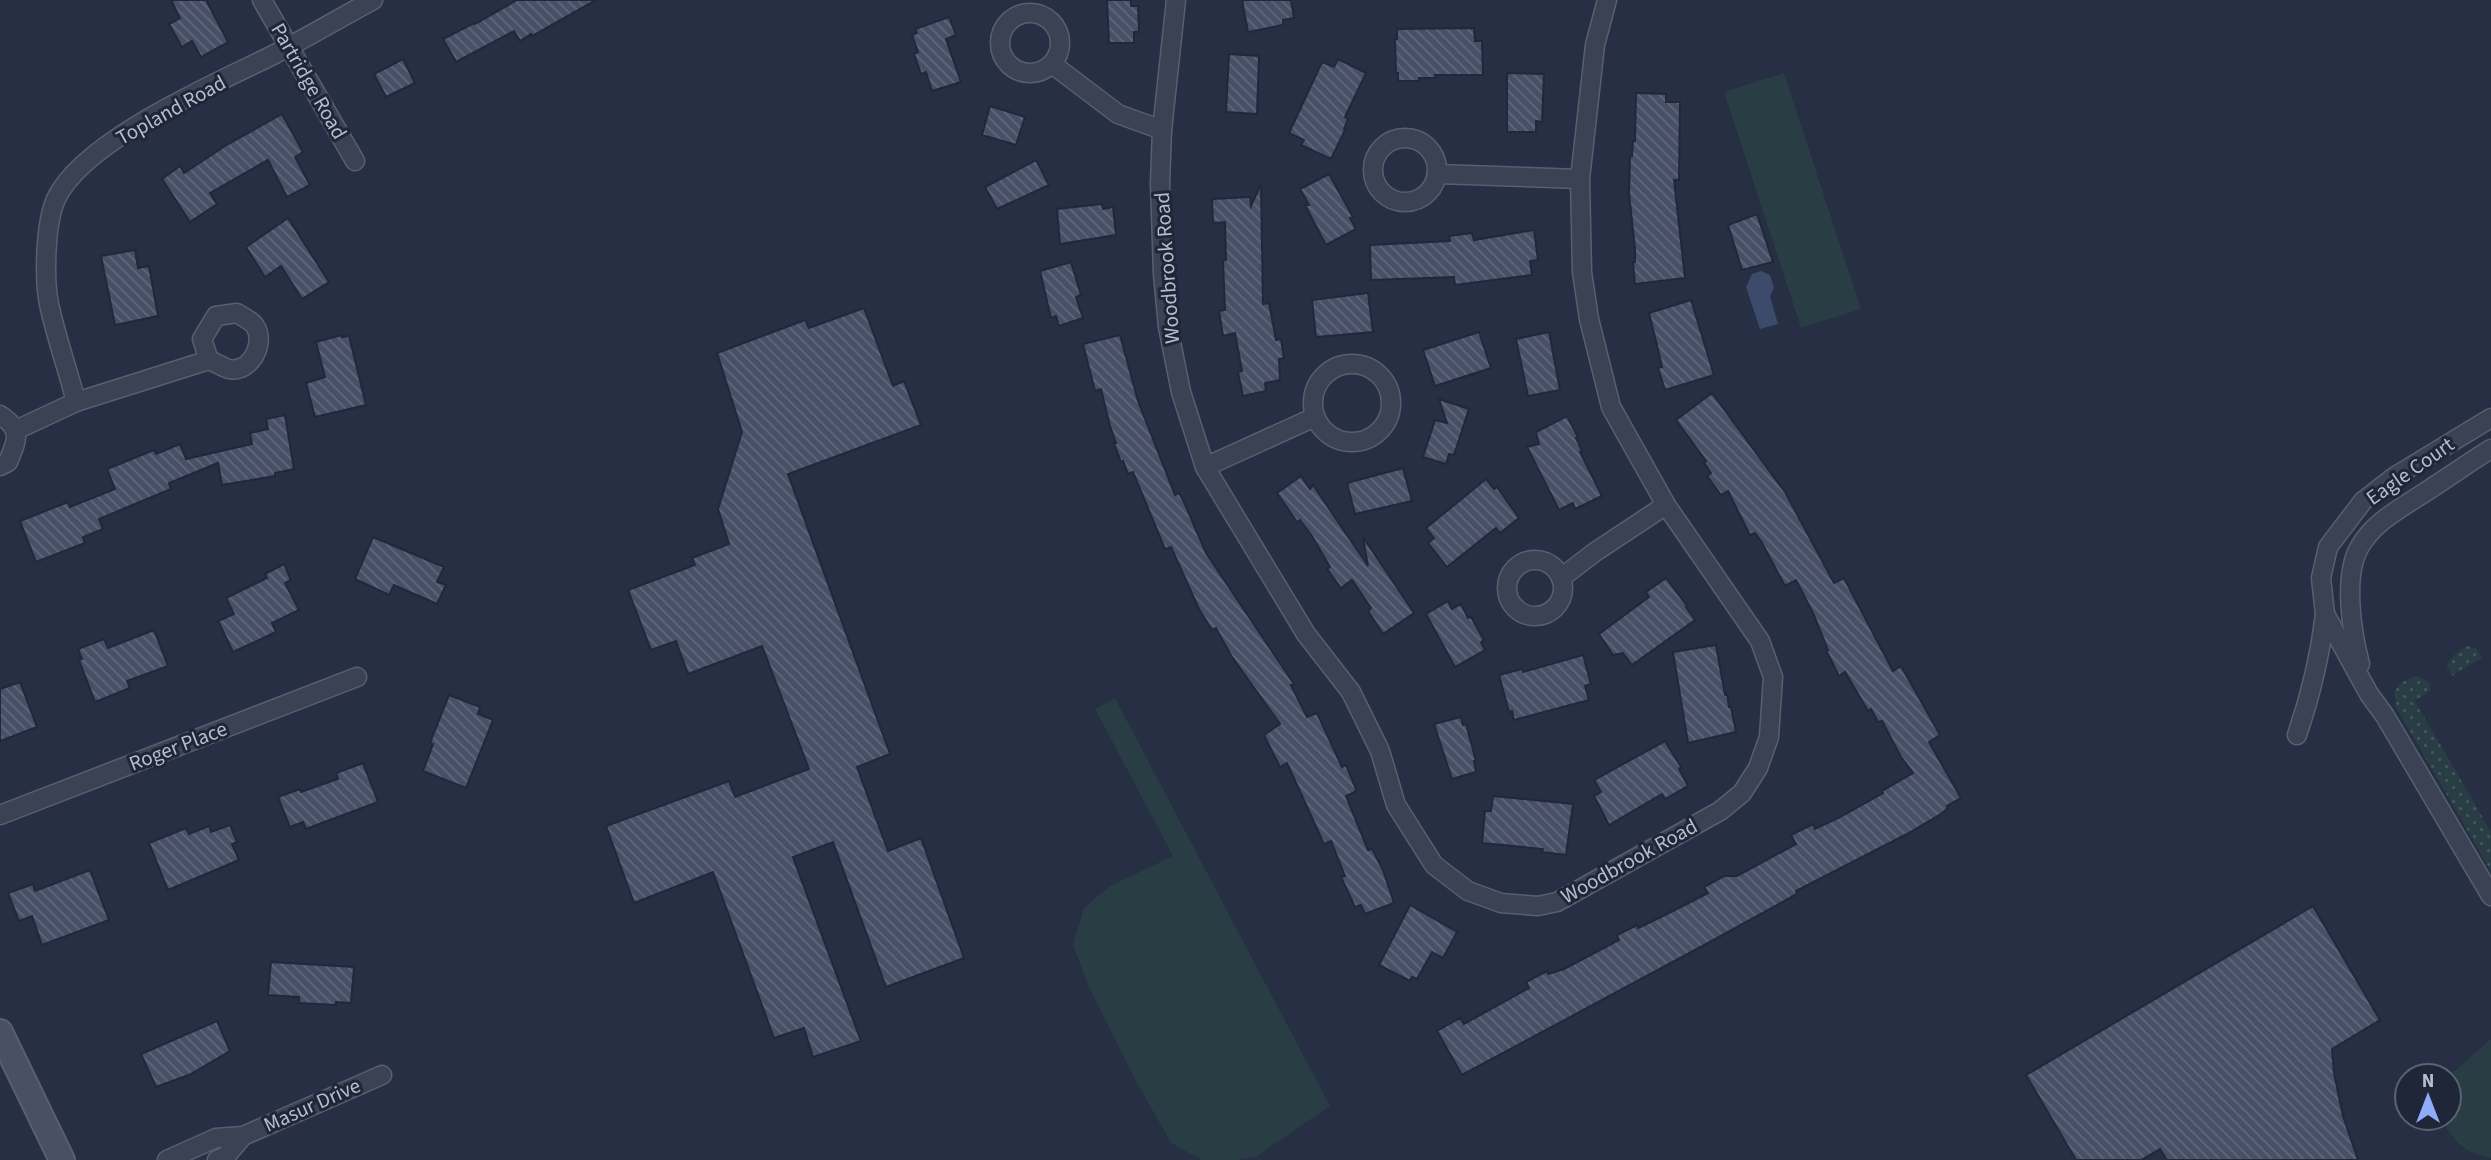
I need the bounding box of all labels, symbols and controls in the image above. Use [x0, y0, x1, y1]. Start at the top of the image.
street label: Partridge Road [263, 17, 355, 145]
street label: Topland Road [111, 67, 231, 153]
street label: Woodbrook Road [1147, 191, 1187, 345]
street label: Eagle Court [2360, 430, 2460, 512]
street label: Roger Place [125, 714, 231, 778]
street label: Woodbrook Road [1555, 811, 1703, 911]
north arrow [2393, 1062, 2463, 1132]
text: N [2422, 1068, 2434, 1095]
street label: Masur Drive [259, 1070, 365, 1140]

